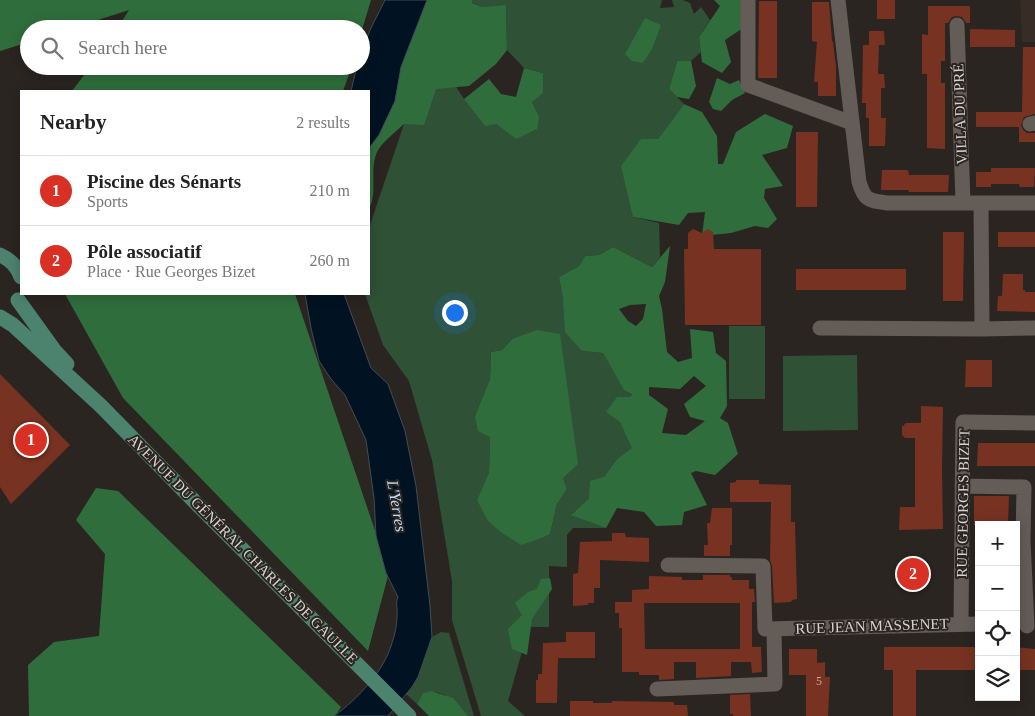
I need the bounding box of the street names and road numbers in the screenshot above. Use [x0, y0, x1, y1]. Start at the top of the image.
street label: VILLA DU PRÉ [950, 63, 970, 165]
street label: RUE GEORGES BIZET [954, 428, 972, 578]
street label: AVENUE DU GÉNÉRAL CHARLES DE GAULLE [125, 431, 361, 667]
street label: RUE JEAN MASSENET [795, 615, 949, 637]

